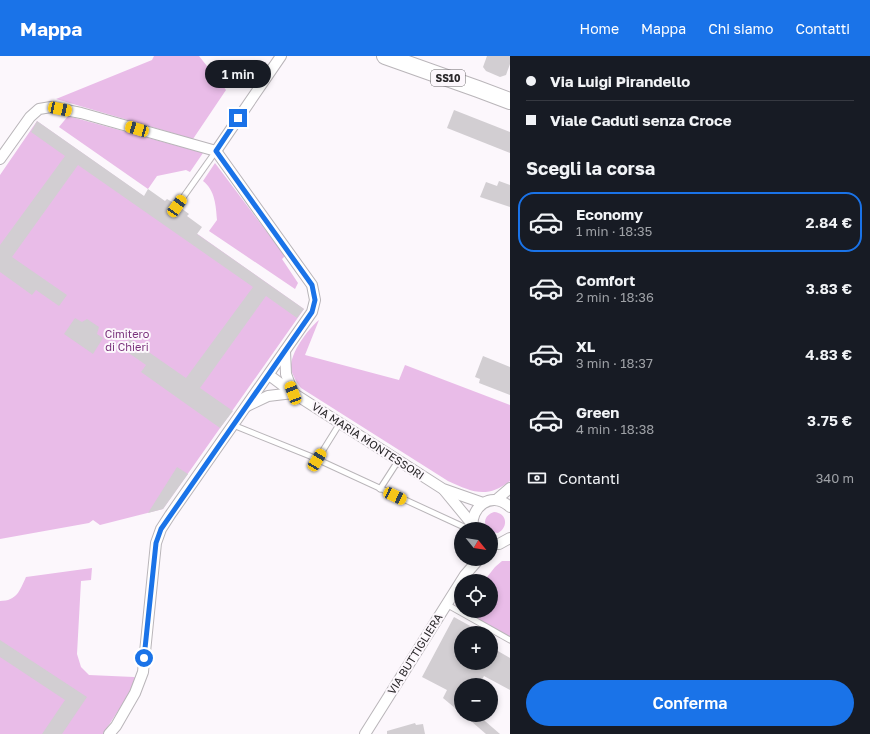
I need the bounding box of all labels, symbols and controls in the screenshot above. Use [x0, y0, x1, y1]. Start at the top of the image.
text: Mappa [20, 17, 82, 40]
text: Home [580, 20, 619, 37]
text: Mappa [641, 20, 686, 37]
text: Chi siamo [708, 20, 773, 37]
text: Contatti [795, 20, 850, 37]
callout: 1 min [205, 60, 271, 88]
text: 1 min [222, 66, 254, 82]
road number: SS10 [431, 70, 465, 86]
text: Via Luigi Pirandello [550, 72, 690, 90]
car [47, 101, 73, 117]
route end [229, 109, 247, 127]
text: Viale Caduti senza Croce [550, 111, 732, 129]
car [124, 120, 150, 138]
text: Scegli la corsa [526, 157, 655, 179]
car [165, 193, 189, 219]
icon: car [528, 204, 564, 240]
text: Economy [576, 205, 643, 223]
text: 2.84 € [805, 213, 852, 231]
text: 1 min · 18:35 [576, 223, 652, 239]
icon: car [528, 270, 564, 306]
text: Comfort [576, 271, 635, 289]
text: 3.83 € [806, 279, 852, 297]
text: 2 min · 18:36 [576, 289, 654, 305]
park label: Cimitero di Chieri [105, 327, 150, 353]
icon: car [528, 336, 564, 372]
text: XL [576, 337, 595, 355]
text: 4.83 € [805, 345, 852, 363]
text: 3 min · 18:37 [576, 355, 653, 371]
car [283, 380, 303, 406]
street label: VIA MARIA MONTESSORI [310, 399, 427, 482]
icon: car [528, 402, 564, 438]
text: Green [576, 403, 619, 421]
text: 3.75 € [807, 411, 852, 429]
text: 4 min · 18:38 [576, 421, 654, 437]
car [306, 447, 328, 473]
icon: cash [526, 467, 548, 489]
text: Contanti [558, 469, 620, 487]
text: 340 m [816, 470, 854, 486]
car [382, 485, 408, 507]
north arrow [454, 522, 498, 566]
map controls [454, 522, 498, 722]
button: locate [454, 574, 498, 618]
street label: VIA BUTTIGLIERA [384, 610, 445, 697]
button: + [454, 626, 498, 670]
route start [135, 649, 153, 667]
button: − [454, 678, 498, 722]
button: Conferma [526, 680, 854, 726]

